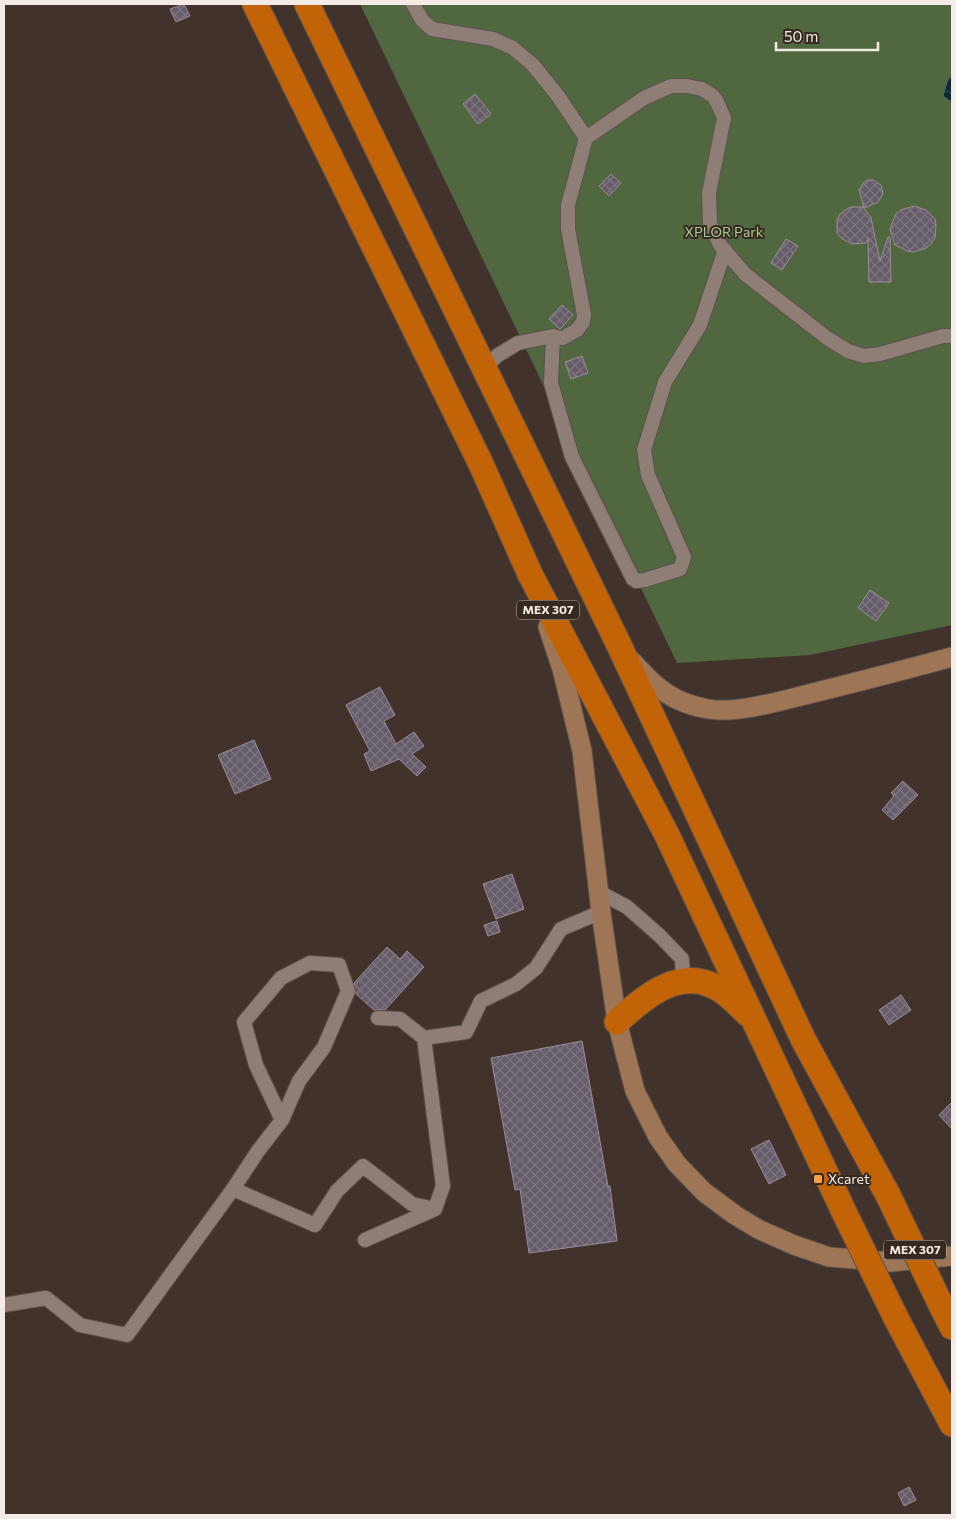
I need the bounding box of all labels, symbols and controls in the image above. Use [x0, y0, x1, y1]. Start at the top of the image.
scale bar [776, 20, 878, 52]
text: 50 m [784, 27, 818, 45]
park label: XPLOR Park [685, 223, 764, 240]
road number: MEX 307 [517, 600, 579, 620]
place label: Xcaret [828, 1170, 870, 1187]
marker: Xcaret [812, 1173, 824, 1185]
road number: MEX 307 [884, 1240, 946, 1260]

